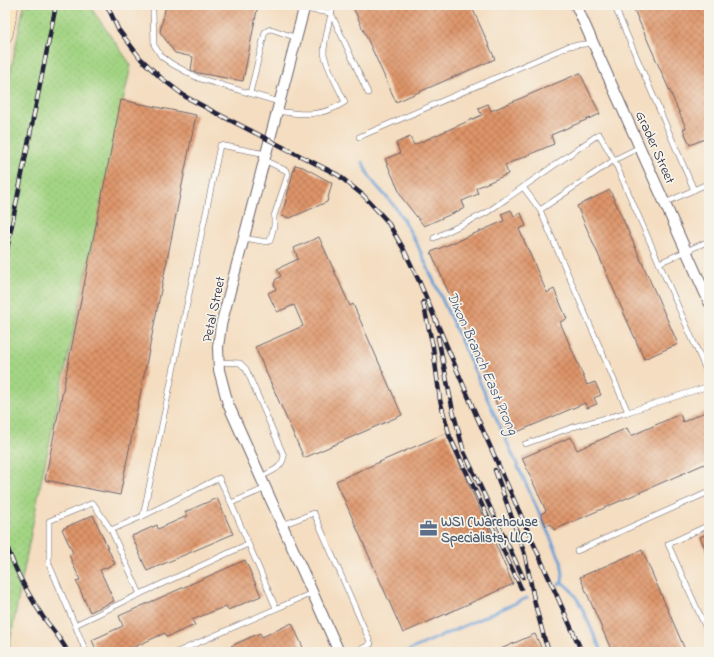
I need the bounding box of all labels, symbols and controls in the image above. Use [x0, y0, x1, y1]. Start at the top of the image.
street label: Grader Street [629, 108, 680, 188]
street label: Petal Street [197, 274, 232, 344]
water label: Dixon Branch East Prong [440, 288, 524, 439]
place label: WSI (Warehouse Specialists, LLC) [441, 512, 539, 549]
office icon: WSI (Warehouse Specialists, LLC) [418, 519, 438, 539]

